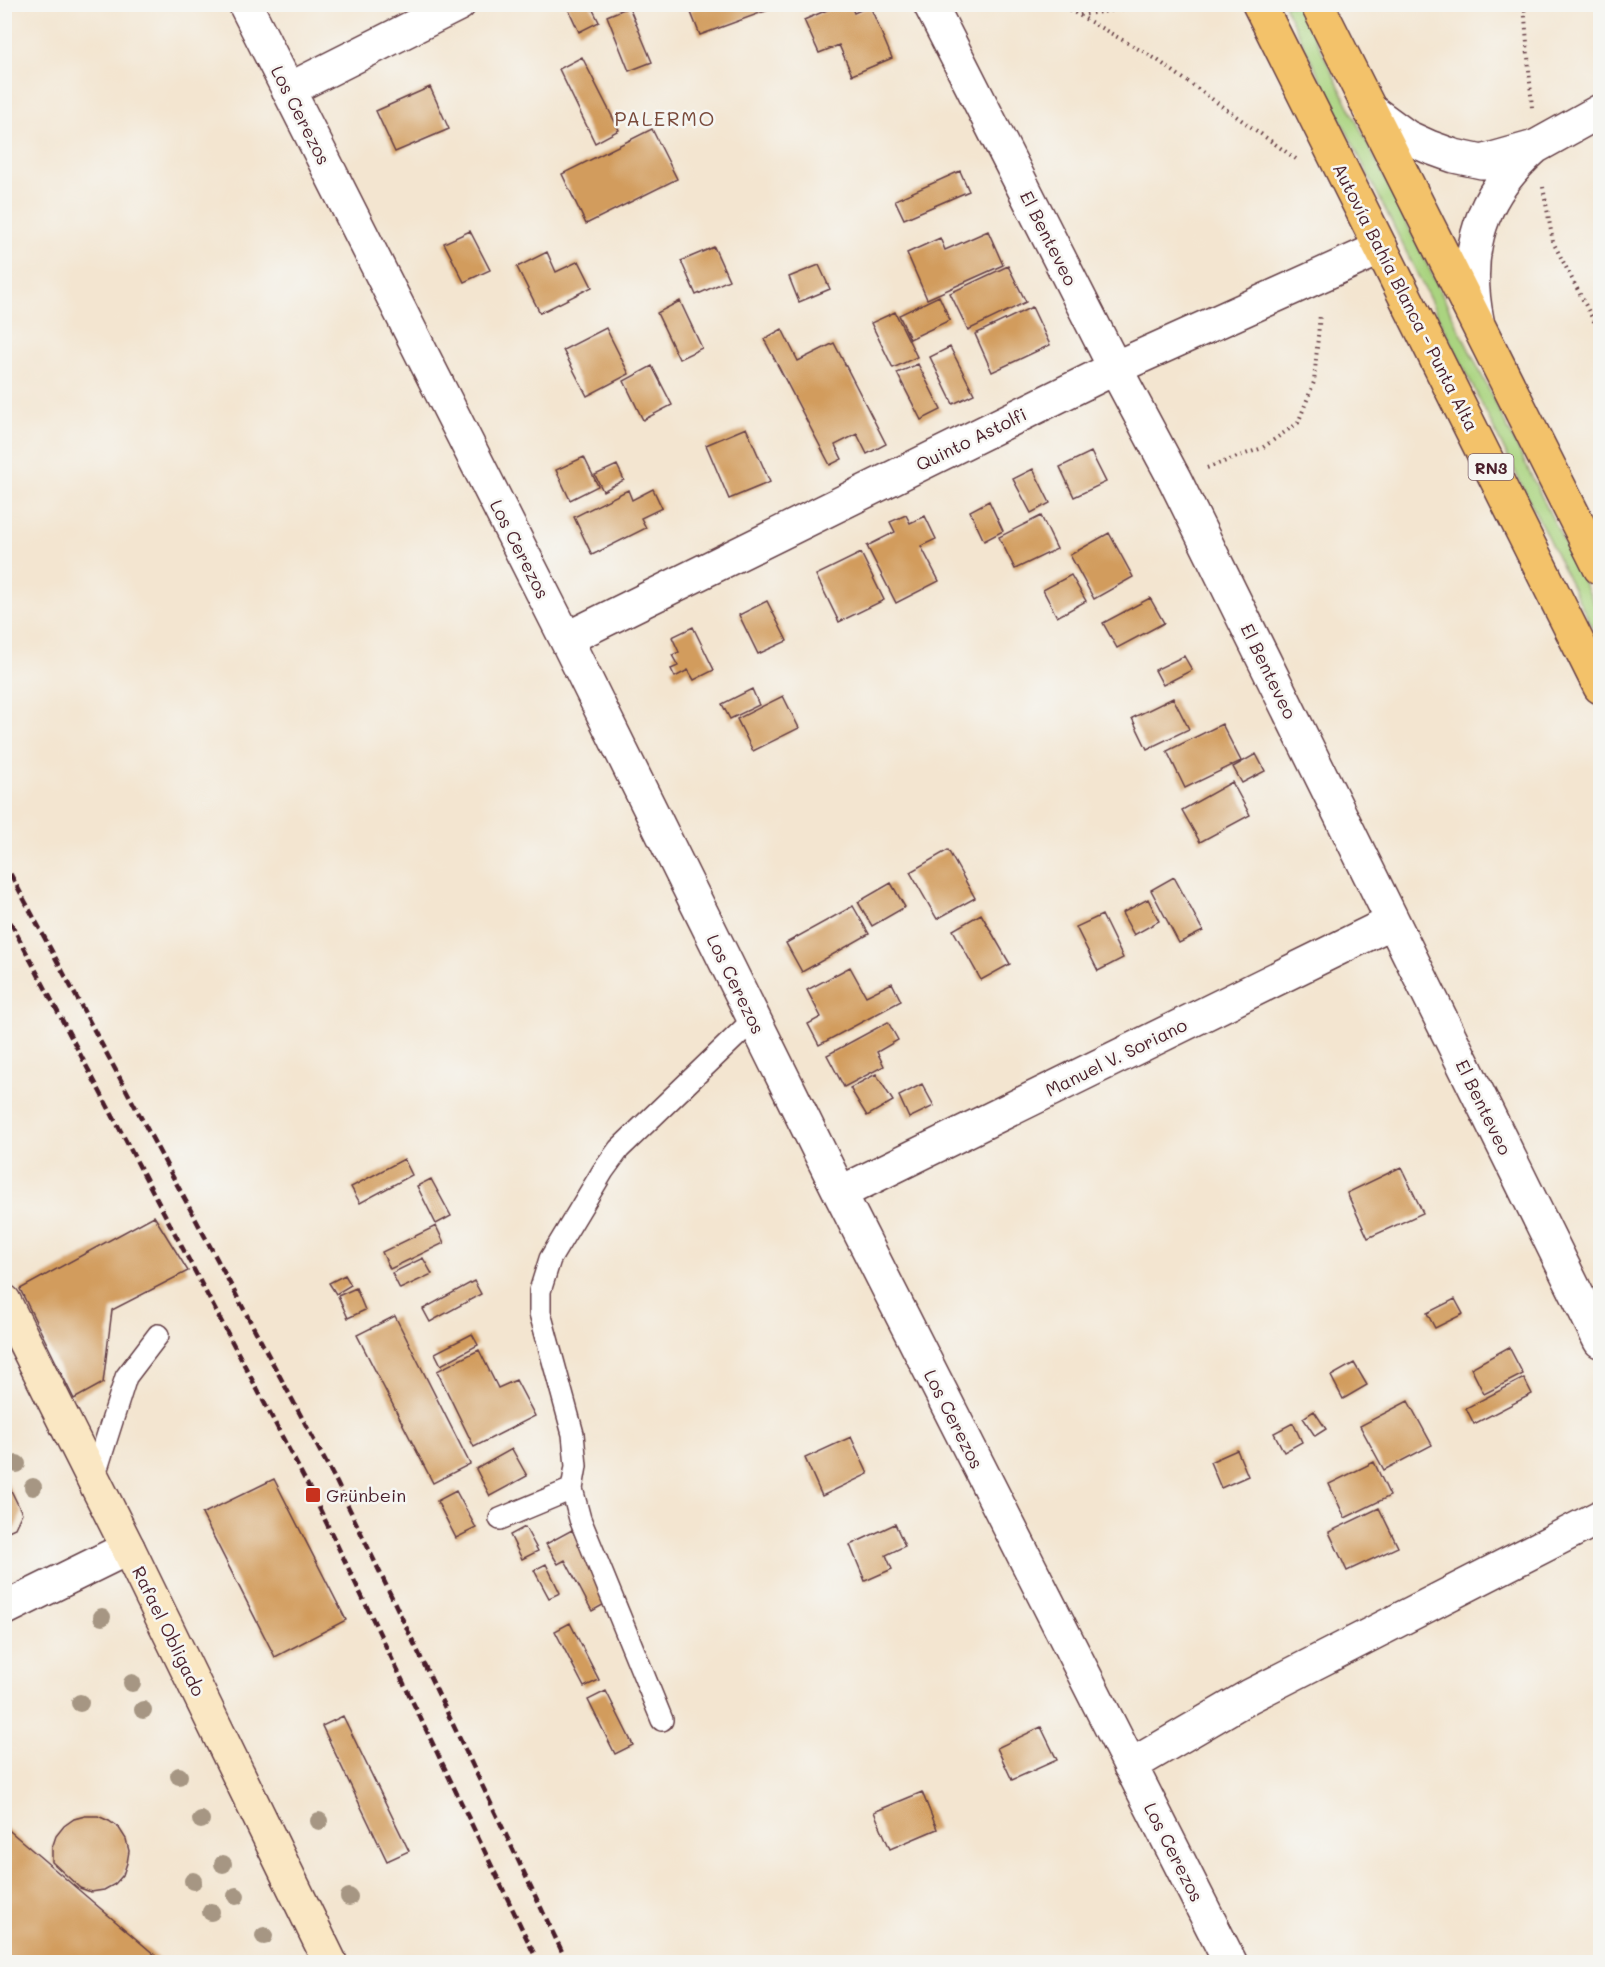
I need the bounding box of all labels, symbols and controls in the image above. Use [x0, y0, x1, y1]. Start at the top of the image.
street label: Los Cerezos [266, 61, 336, 169]
district label: PALERMO [614, 105, 716, 131]
street label: Autovía Bahía Blanca - Punta Alta [1328, 159, 1484, 435]
street label: El Benteveo [1015, 187, 1083, 290]
street label: Quinto Astolfi [912, 402, 1030, 476]
road number: RN3 [1468, 454, 1514, 480]
street label: Los Cerezos [485, 495, 555, 603]
street label: El Benteveo [1236, 619, 1303, 723]
street label: Los Cerezos [701, 930, 771, 1038]
street label: Manuel V. Soriano [1041, 1012, 1191, 1102]
street label: El Benteveo [1451, 1055, 1518, 1159]
street label: Los Cerezos [919, 1365, 989, 1473]
place label: Grünbein [326, 1483, 406, 1507]
marker: Grünbein [304, 1486, 322, 1504]
street label: Rafael Obligado [127, 1562, 211, 1700]
street label: Los Cerezos [1139, 1798, 1209, 1906]

